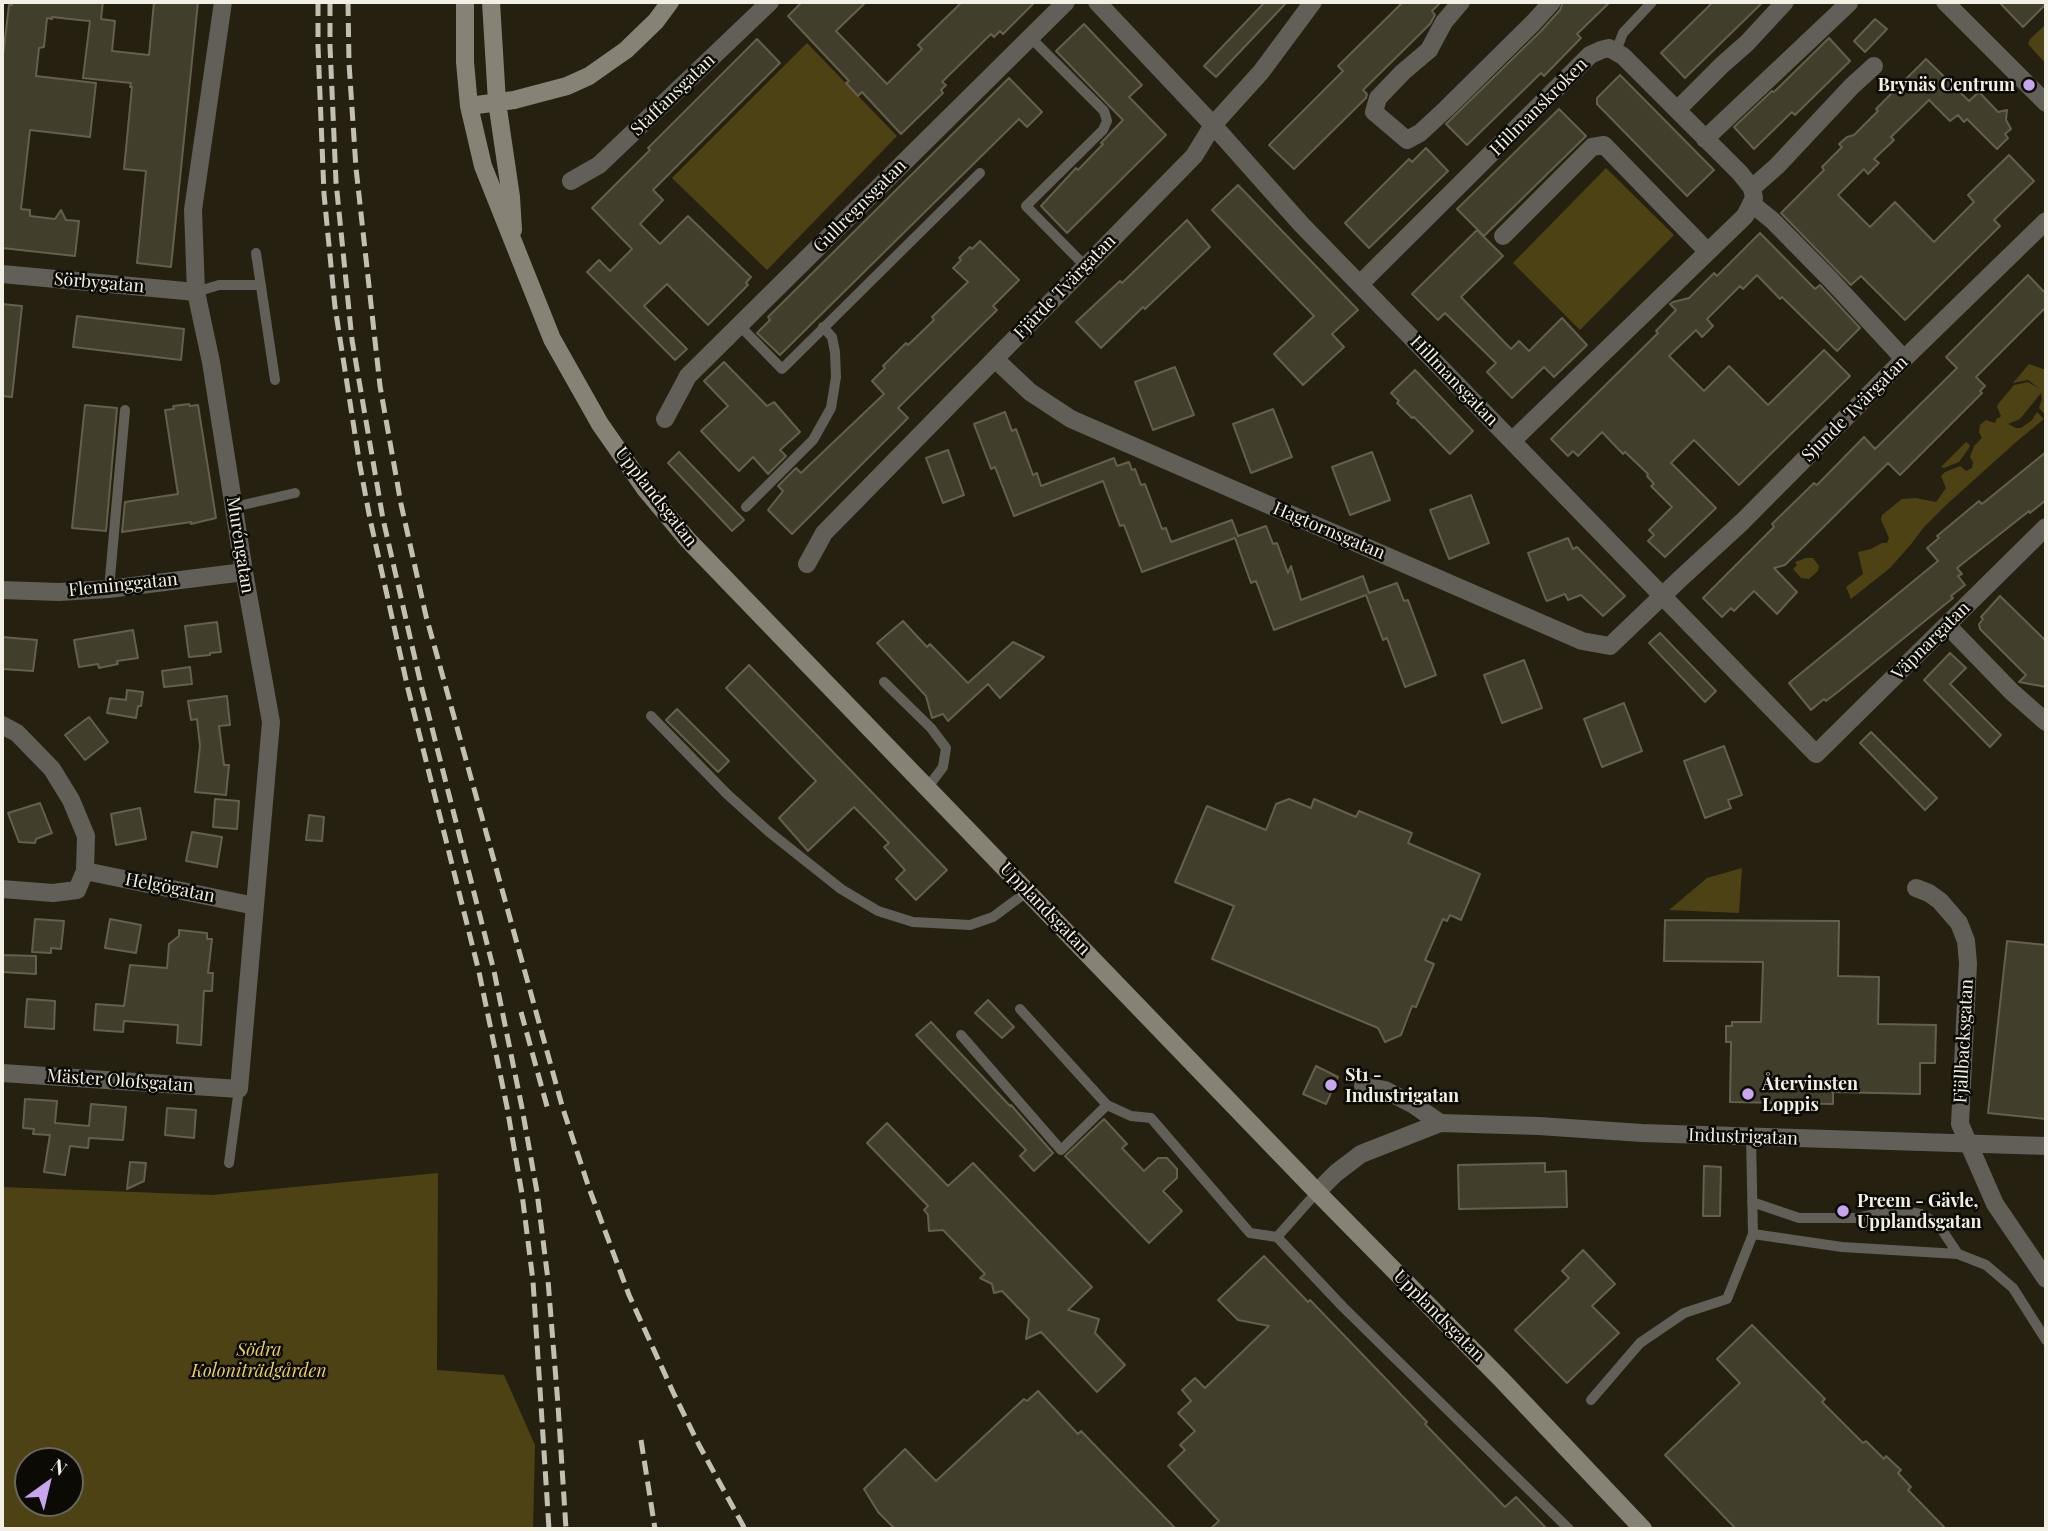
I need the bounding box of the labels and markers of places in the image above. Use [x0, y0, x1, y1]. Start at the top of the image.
place label: Brynäs Centrum [1878, 74, 2015, 96]
marker: Brynäs Centrum [2021, 77, 2037, 93]
place label: St1 - Industrigatan [1345, 1064, 1459, 1106]
place label: Återvinsten Loppis [1762, 1073, 1858, 1116]
marker: St1 - Industrigatan [1323, 1077, 1339, 1093]
marker: Återvinsten Loppis [1740, 1086, 1756, 1102]
place label: Preem - Gävle, Upplandsgatan [1857, 1190, 1982, 1232]
marker: Preem - Gävle, Upplandsgatan [1835, 1203, 1851, 1219]

